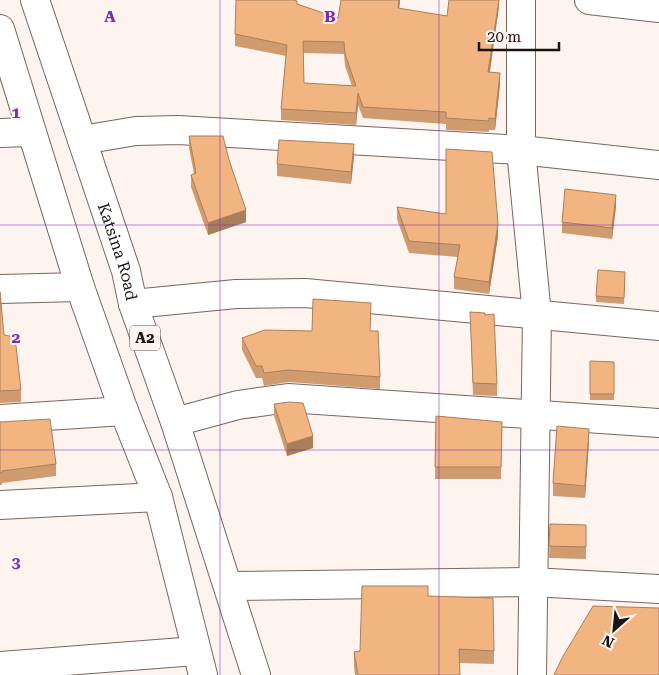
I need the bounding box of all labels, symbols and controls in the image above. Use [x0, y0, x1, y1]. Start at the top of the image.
text: A [104, 7, 116, 26]
text: B [324, 7, 336, 26]
scale bar [479, 20, 559, 52]
text: 20 m [487, 28, 522, 46]
text: 1 [12, 103, 21, 122]
street label: Katsina Road [94, 200, 141, 302]
road number: A2 [130, 326, 160, 350]
text: 2 [12, 328, 21, 347]
text: 3 [12, 553, 21, 572]
north arrow [589, 605, 639, 655]
text: N [599, 632, 617, 651]

